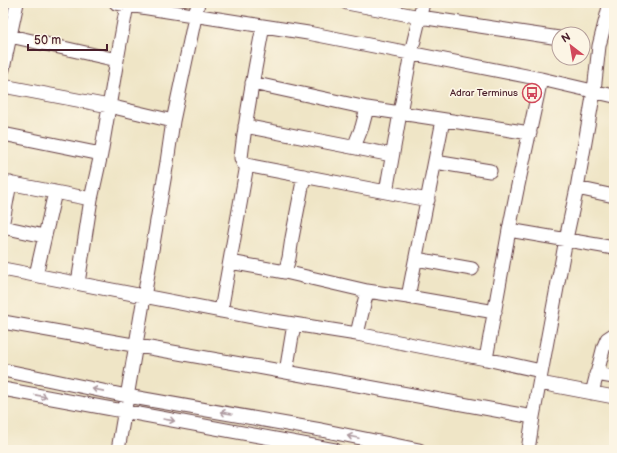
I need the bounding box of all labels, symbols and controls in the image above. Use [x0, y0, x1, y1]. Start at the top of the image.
scale bar [28, 26, 107, 52]
north arrow [551, 26, 591, 66]
text: N [559, 30, 573, 46]
text: 50 m [34, 33, 61, 48]
bus stop icon: Adrar Terminus [521, 82, 543, 104]
place label: Adrar Terminus [450, 87, 518, 99]
one-way arrow [92, 385, 105, 393]
one-way arrow [34, 393, 47, 401]
one-way arrow [220, 409, 233, 417]
one-way arrow [162, 416, 175, 424]
one-way arrow [347, 432, 360, 440]

